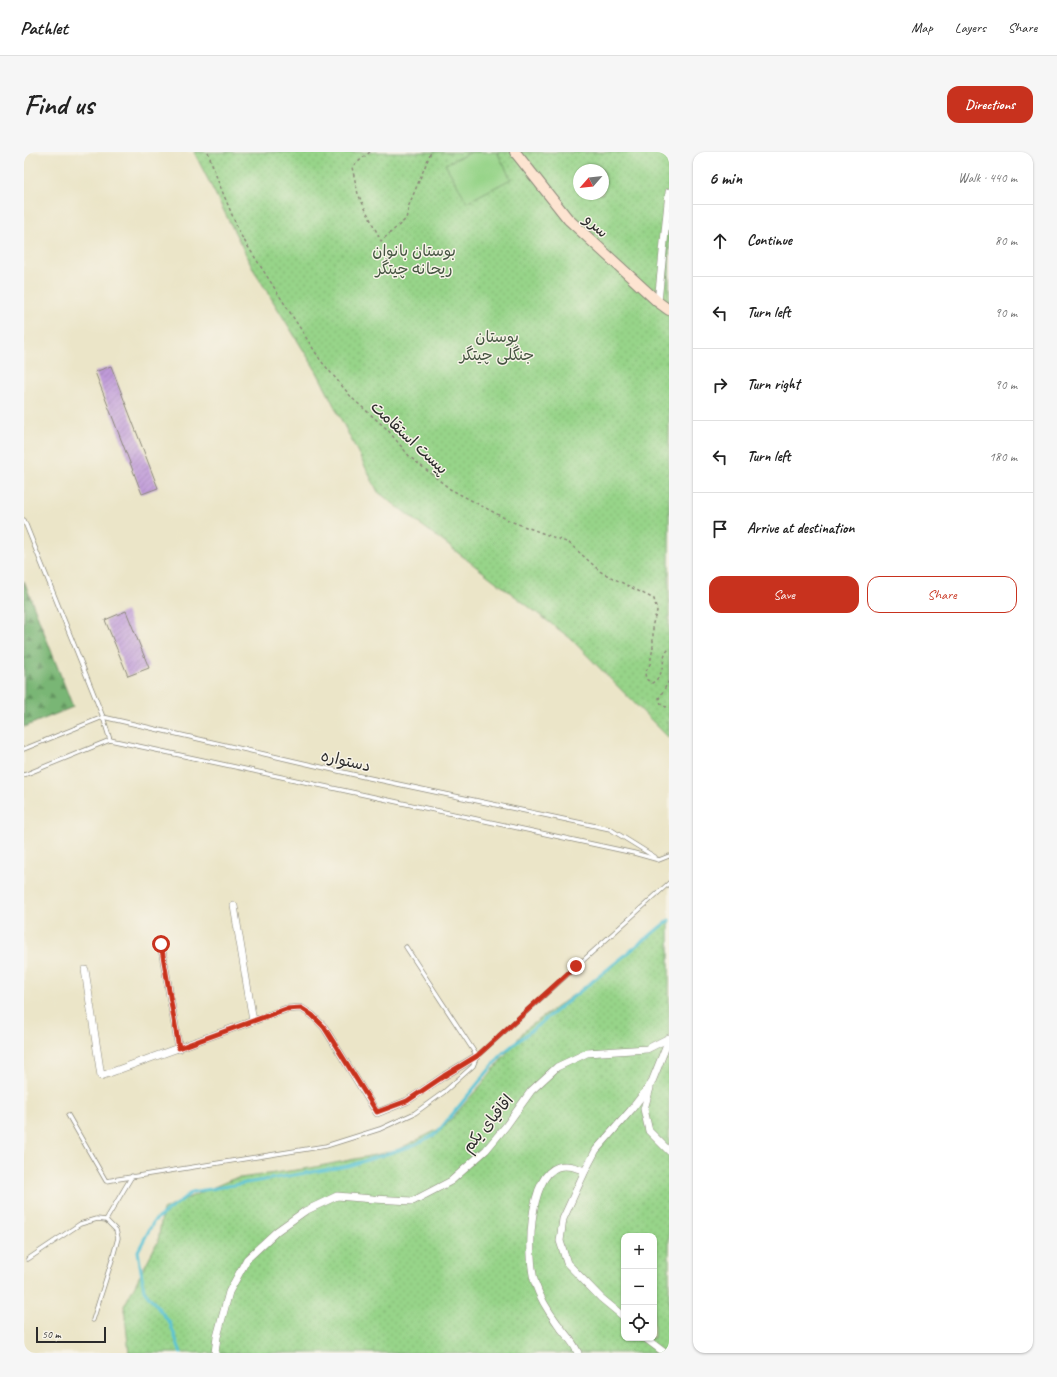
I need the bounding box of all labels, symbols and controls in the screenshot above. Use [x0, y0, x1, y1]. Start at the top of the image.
text: Pathlet [20, 16, 68, 40]
text: Map [911, 19, 933, 36]
text: Layers [955, 19, 986, 36]
text: Share [1008, 19, 1037, 36]
button: Directions [947, 86, 1033, 123]
text: Find us [24, 87, 94, 122]
north arrow [573, 164, 609, 200]
text: 6 min [709, 168, 742, 189]
text: Walk · 440 m [958, 170, 1017, 186]
street label: سرو [579, 209, 613, 242]
icon: ahead [709, 230, 731, 252]
text: Continue [747, 231, 792, 250]
text: 80 m [995, 233, 1017, 249]
park label: بوستان بانوان ریحانه چیتگر [372, 241, 456, 279]
icon: left [709, 302, 731, 324]
text: Turn left [747, 303, 790, 322]
text: 90 m [995, 305, 1017, 321]
park label: بوستان جنگلی چیتگر [458, 327, 534, 365]
icon: right [709, 374, 731, 396]
text: Turn right [747, 375, 800, 394]
text: 90 m [995, 377, 1017, 393]
street label: پیست استقامت [366, 397, 452, 479]
icon: left [709, 446, 731, 468]
text: Turn left [747, 447, 790, 466]
text: 180 m [989, 449, 1017, 465]
icon: arrive [709, 518, 731, 540]
text: Arrive at destination [747, 519, 854, 538]
button: Save [709, 576, 859, 613]
button: Share [867, 576, 1017, 613]
street label: دستواره [319, 746, 373, 776]
route start [152, 935, 170, 953]
route end [567, 957, 585, 975]
street label: اقاقیای یکم [458, 1091, 519, 1158]
map controls [621, 1233, 657, 1341]
button: + [621, 1233, 657, 1269]
button: − [621, 1269, 657, 1305]
button: locate [621, 1305, 657, 1341]
scale bar [36, 1325, 106, 1344]
text: 50 m [42, 1327, 61, 1341]

